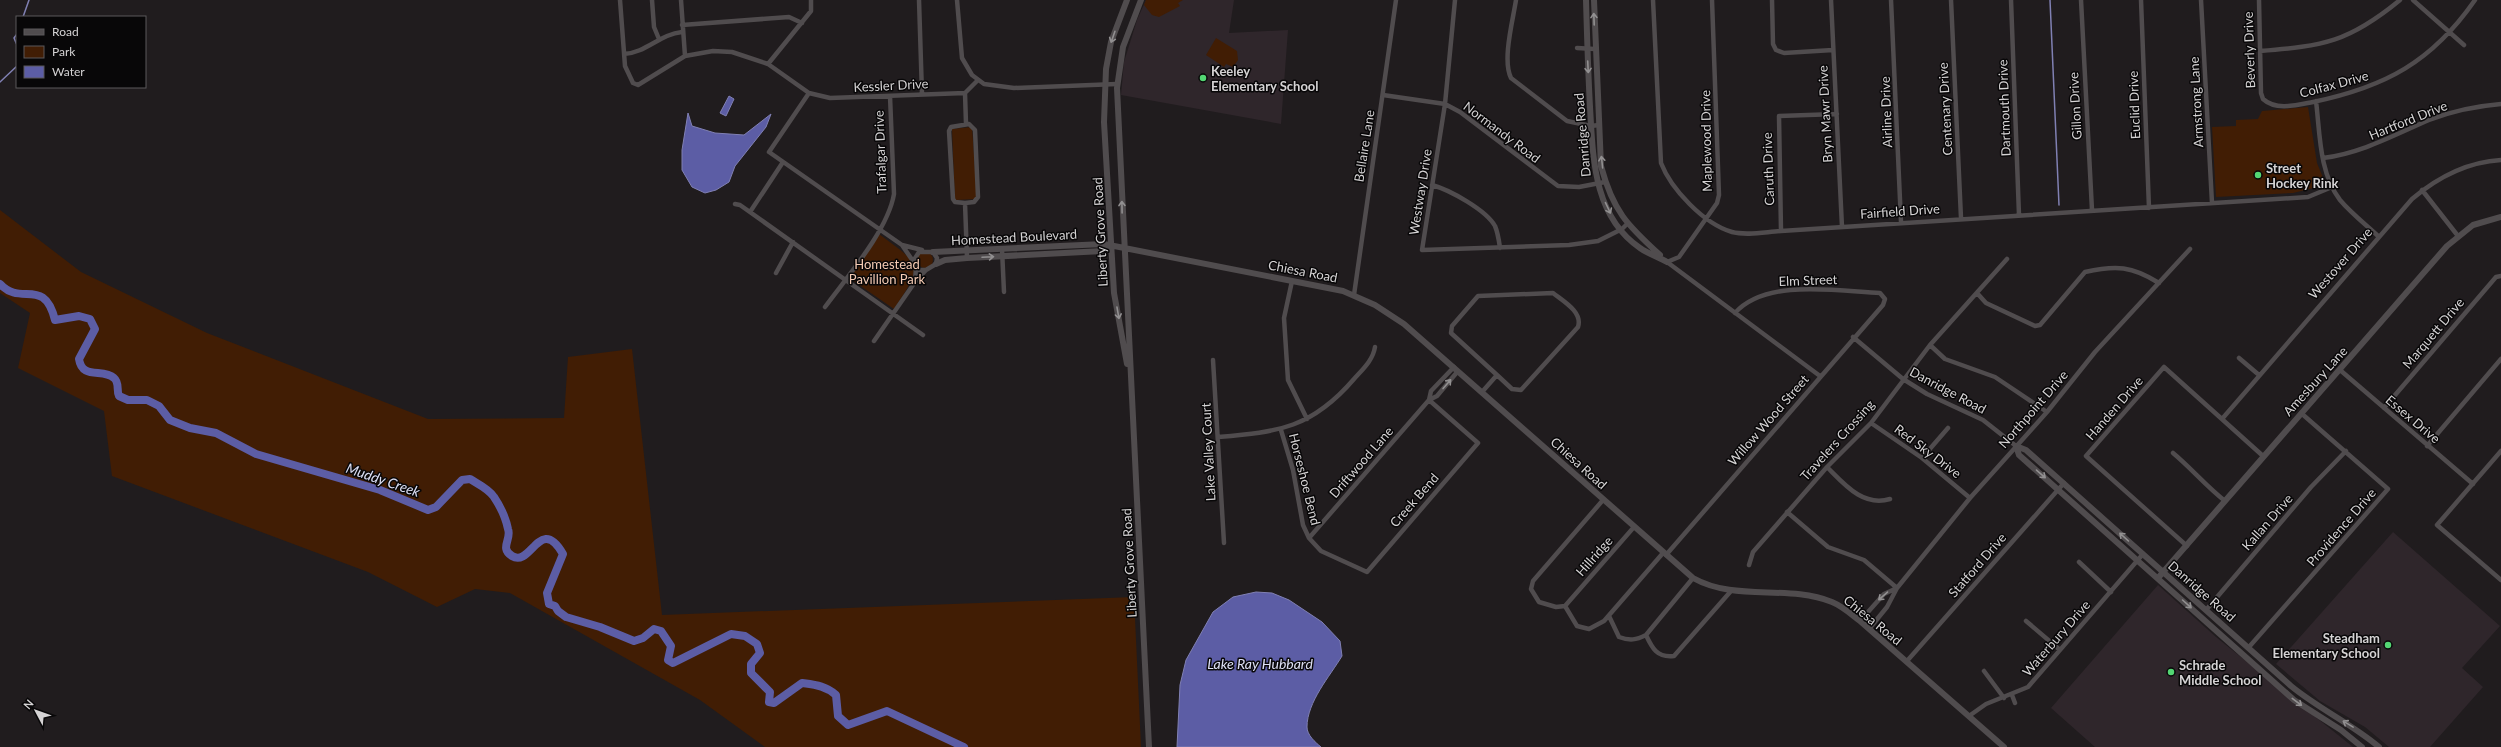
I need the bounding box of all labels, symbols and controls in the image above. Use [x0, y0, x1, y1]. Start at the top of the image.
street label: Beverly Drive [2240, 11, 2258, 89]
one-way arrow [1591, 13, 1598, 26]
legend [16, 16, 146, 88]
text: Road [52, 24, 79, 39]
one-way arrow [1109, 30, 1117, 42]
text: Park [52, 44, 76, 59]
street label: Armstrong Lane [2186, 56, 2206, 148]
street label: Dartmouth Drive [1994, 59, 2014, 157]
one-way arrow [1585, 60, 1592, 73]
street label: Centenary Drive [1935, 62, 1955, 156]
place label: Keeley Elementary School [1211, 63, 1319, 94]
text: Water [52, 64, 85, 79]
street label: Bryn Mawr Drive [1814, 65, 1836, 163]
street label: Colfax Drive [2298, 67, 2370, 101]
street label: Euclid Drive [2125, 70, 2143, 140]
street label: Gillon Drive [2065, 72, 2085, 140]
marker: Keeley Elementary School [1198, 73, 1208, 83]
street label: Kessler Drive [853, 75, 929, 95]
street label: Airline Drive [1877, 76, 1895, 148]
street label: Maplewood Drive [1697, 90, 1715, 192]
street label: Danridge Road [1570, 92, 1594, 178]
street label: Hartford Drive [2366, 97, 2450, 143]
street label: Normandy Road [1460, 98, 1544, 166]
street label: Bellaire Lane [1350, 109, 1378, 183]
street label: Trafalgar Drive [871, 110, 889, 194]
street label: Caruth Drive [1759, 132, 1777, 206]
street label: Westway Drive [1405, 148, 1435, 236]
one-way arrow [1598, 156, 1605, 169]
place label: Street Hockey Rink [2266, 160, 2339, 191]
marker: Street Hockey Rink [2253, 170, 2263, 180]
street label: Liberty Grove Road [1089, 177, 1111, 287]
street label: Fairfield Drive [1860, 200, 1940, 222]
one-way arrow [1118, 201, 1126, 214]
one-way arrow [1605, 202, 1612, 214]
street label: Westover Drive [2305, 224, 2375, 302]
street label: Homestead Boulevard [950, 226, 1078, 248]
one-way arrow [981, 253, 994, 261]
park label: Homestead Pavillion Park [849, 256, 926, 287]
street label: Chiesa Road [1267, 256, 1339, 286]
street label: Elm Street [1778, 271, 1838, 289]
street label: Marquett Drive [2399, 294, 2467, 372]
one-way arrow [1114, 306, 1122, 319]
street label: Amesbury Lane [2280, 343, 2351, 419]
street label: Danridge Road [1907, 363, 1989, 417]
street label: Northpoint Drive [1995, 367, 2071, 451]
street label: Willow Wood Street [1724, 371, 1812, 469]
street label: Handen Drive [2082, 373, 2146, 443]
one-way arrow [1442, 378, 1451, 389]
street label: Essex Drive [2382, 392, 2444, 446]
street label: Travelers Crossing [1797, 396, 1878, 484]
street label: Lake Valley Court [1197, 402, 1219, 502]
street label: Red Sky Drive [1891, 421, 1965, 481]
street label: Driftwood Lane [1326, 423, 1396, 501]
street label: Horseshoe Bend [1286, 431, 1324, 527]
street label: Chiesa Road [1548, 434, 1610, 492]
water label: Muddy Creek [344, 459, 423, 500]
one-way arrow [2036, 469, 2046, 479]
street label: Creek Bend [1386, 470, 1442, 530]
street label: Providence Drive [2303, 485, 2379, 569]
street label: Kallan Drive [2238, 491, 2296, 553]
street label: Liberty Grove Road [1118, 508, 1140, 618]
street label: Statford Drive [1945, 529, 2009, 600]
one-way arrow [2119, 532, 2129, 542]
street label: Hillridge [1572, 533, 1616, 579]
street label: Danridge Road [2165, 557, 2239, 625]
street label: Chiesa Road [1841, 592, 1905, 648]
one-way arrow [1878, 592, 1888, 601]
street label: Waterbury Drive [2019, 597, 2093, 679]
one-way arrow [2182, 599, 2192, 608]
place label: Steadham Elementary School [2272, 630, 2380, 661]
marker: Steadham Elementary School [2383, 640, 2393, 650]
water label: Lake Ray Hubbard [1207, 655, 1313, 672]
place label: Schrade Middle School [2179, 657, 2261, 688]
marker: Schrade Middle School [2166, 667, 2176, 677]
north arrow [16, 691, 56, 731]
text: N [20, 697, 36, 712]
one-way arrow [2292, 697, 2303, 706]
one-way arrow [2343, 720, 2354, 728]

